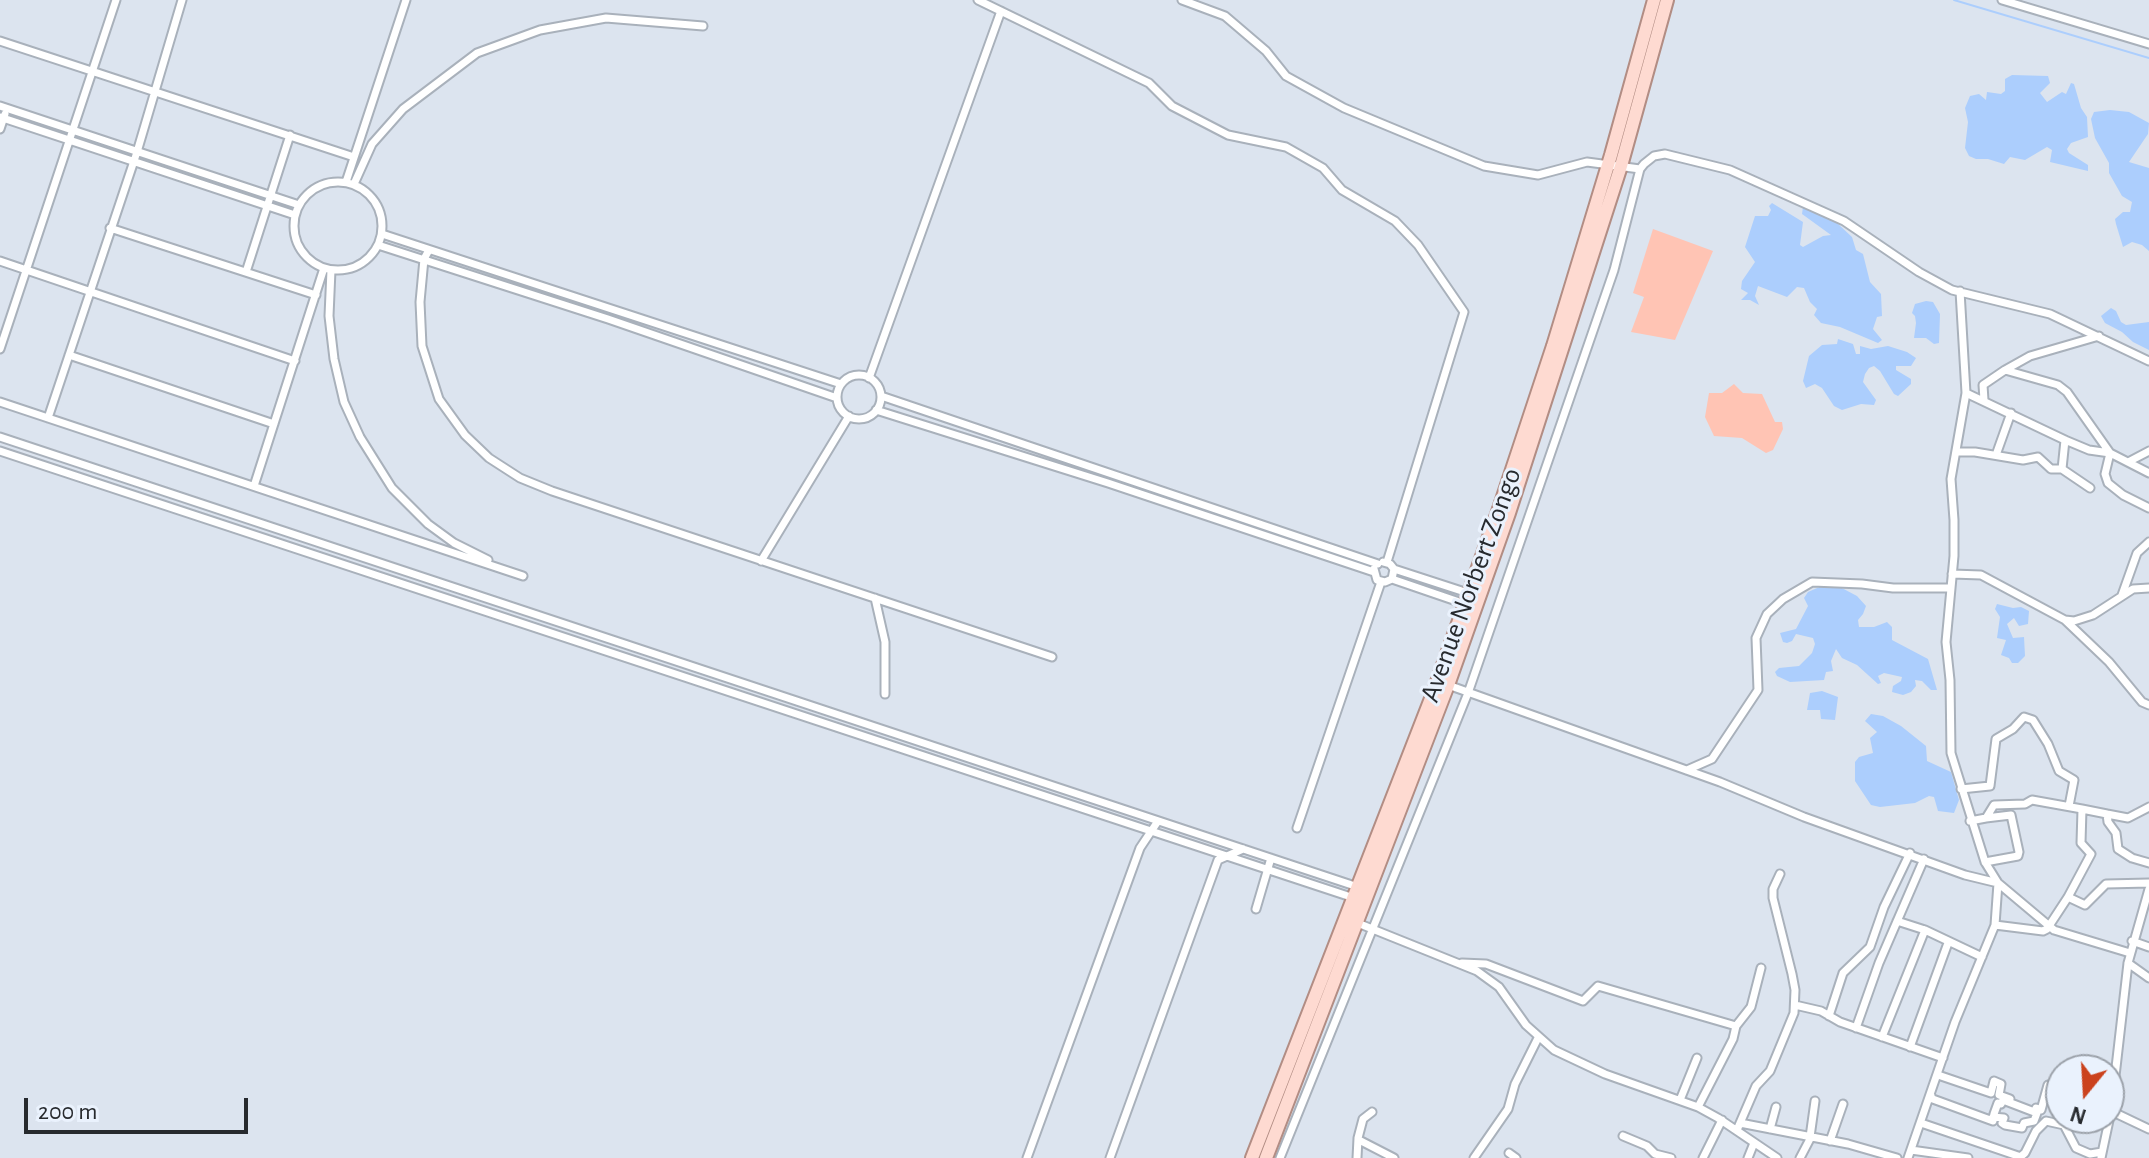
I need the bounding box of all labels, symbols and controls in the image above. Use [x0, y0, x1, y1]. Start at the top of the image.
street label: Avenue Norbert Zongo [1413, 463, 1529, 707]
north arrow [2045, 1054, 2125, 1134]
scale bar [28, 1082, 252, 1132]
text: 200 m [38, 1100, 97, 1124]
text: N [2068, 1102, 2089, 1128]

